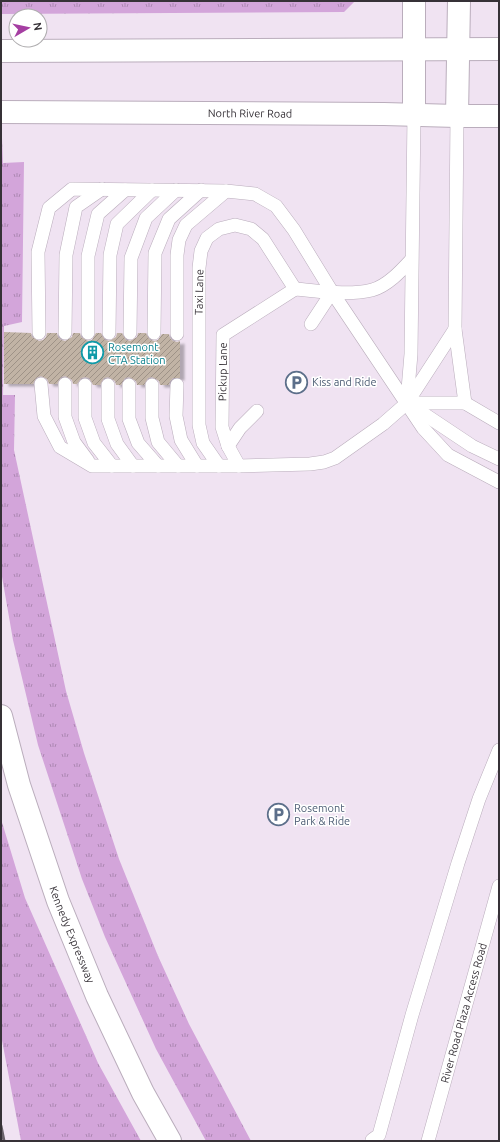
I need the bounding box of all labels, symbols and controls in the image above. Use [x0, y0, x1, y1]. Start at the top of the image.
north arrow [8, 8, 48, 48]
text: N [31, 21, 44, 31]
street label: North River Road [208, 107, 292, 120]
street label: Taxi Lane [193, 269, 205, 315]
building icon: Rosemont CTA Station [79, 340, 105, 366]
place label: Rosemont CTA Station [108, 341, 166, 366]
street label: Pickup Lane [216, 342, 229, 401]
parking icon: Kiss and Ride [284, 369, 310, 395]
place label: Kiss and Ride [312, 376, 377, 388]
parking icon: Rosemont Park & Ride [265, 801, 291, 827]
place label: Rosemont Park & Ride [294, 802, 350, 827]
street label: Kennedy Expressway [47, 885, 97, 985]
street label: River Road Plaza Access Road [438, 942, 489, 1084]

